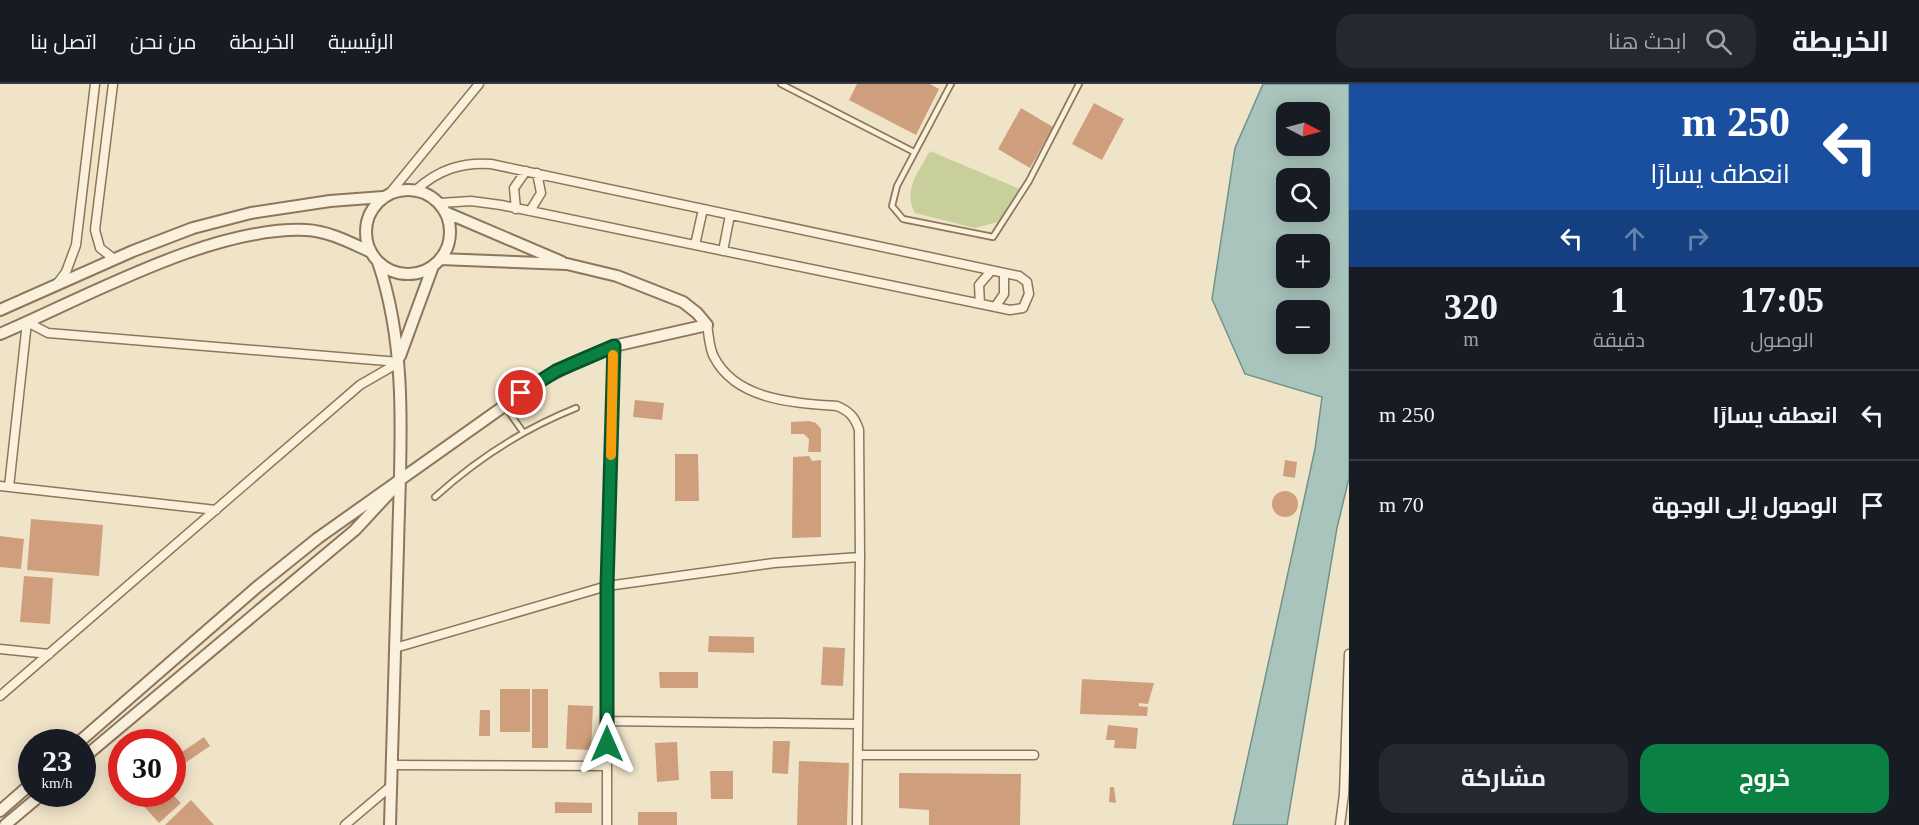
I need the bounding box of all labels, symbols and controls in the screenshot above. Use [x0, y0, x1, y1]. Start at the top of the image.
search box [1336, 14, 1756, 68]
icon: search [1702, 25, 1735, 58]
text: الخريطة [1792, 26, 1889, 57]
text: ابحث هنا [1608, 29, 1687, 54]
text: اتصل بنا [30, 30, 97, 54]
text: من نحن [130, 30, 196, 54]
text: الخريطة [229, 30, 295, 54]
text: الرئيسية [328, 30, 394, 54]
text: 250 m [1682, 99, 1790, 145]
north arrow [1276, 102, 1330, 156]
map controls [1276, 102, 1330, 354]
icon: left [1811, 108, 1889, 186]
text: انعطف يسارًا [1650, 159, 1790, 189]
button: search [1276, 168, 1330, 222]
icon: left [1555, 222, 1588, 255]
icon: ahead [1618, 222, 1651, 255]
icon: right [1681, 222, 1714, 255]
button: + [1276, 234, 1330, 288]
text: 1 [1610, 280, 1628, 320]
text: 17:05 [1740, 280, 1824, 320]
text: 320 [1444, 287, 1498, 327]
button: − [1276, 300, 1330, 354]
text: m [1463, 328, 1479, 350]
text: دقيقة [1593, 329, 1645, 351]
text: الوصول [1750, 329, 1814, 351]
pin [495, 367, 546, 418]
icon: arrive [504, 376, 537, 409]
icon: left [1856, 399, 1889, 432]
text: 250 m [1379, 402, 1435, 427]
text: انعطف يسارًا [1713, 403, 1838, 428]
icon: arrive [1856, 489, 1889, 522]
text: 70 m [1379, 492, 1424, 517]
text: الوصول إلى الوجهة [1652, 493, 1838, 518]
position arrow [575, 712, 639, 776]
speed limit sign: 30 [108, 729, 186, 807]
text: 23 [42, 744, 72, 777]
button: مشاركة [1379, 744, 1628, 813]
button: خروج [1640, 744, 1889, 813]
text: km/h [42, 775, 72, 791]

